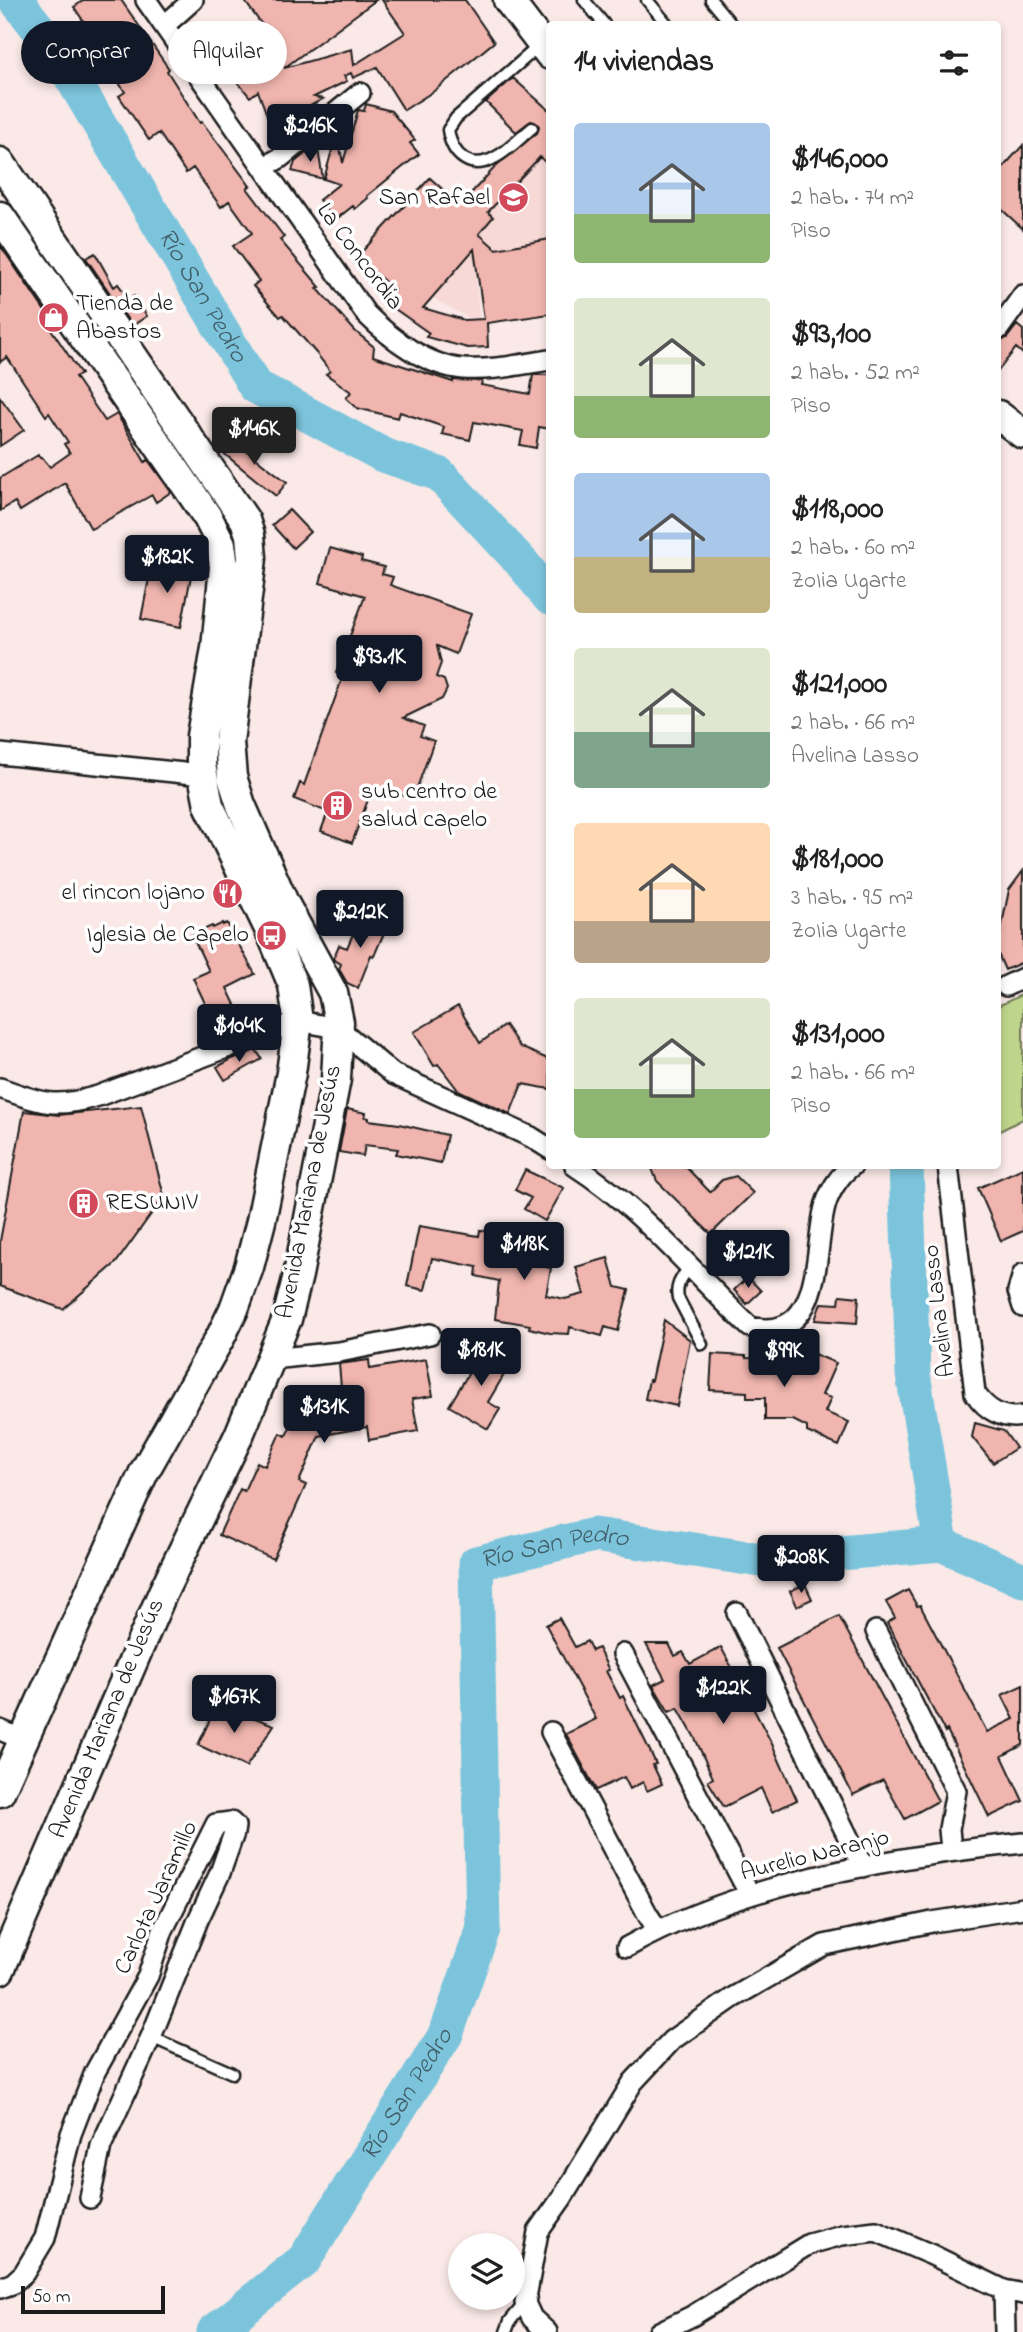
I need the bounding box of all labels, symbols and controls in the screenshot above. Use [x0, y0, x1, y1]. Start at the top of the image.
chip: Comprar [21, 21, 154, 84]
chip: Alquilar [168, 21, 287, 84]
text: 14 viviendas [574, 41, 714, 85]
icon: filters [935, 44, 973, 82]
pin: $216K [261, 104, 359, 164]
text: $216K [283, 110, 337, 143]
text: $146,000 [791, 138, 888, 182]
icon: home [630, 151, 714, 235]
place label: San Rafael [379, 181, 490, 216]
school or university icon: San Rafael [496, 181, 530, 215]
text: 2 hab. · 74 m² [791, 182, 914, 215]
street label: La Concordia [307, 196, 411, 318]
text: Piso [791, 215, 831, 248]
water label: Río San Pedro [147, 222, 257, 372]
place label: Tienda de Abastos [76, 287, 174, 350]
shop icon: Tienda de Abastos [36, 301, 70, 335]
text: $93,100 [791, 313, 871, 357]
icon: home [630, 326, 714, 410]
text: 2 hab. · 52 m² [791, 357, 920, 390]
text: Piso [791, 390, 831, 423]
pin: $146K [205, 407, 303, 467]
text: $146K [228, 413, 280, 446]
text: $118,000 [791, 488, 884, 532]
icon: home [630, 501, 714, 585]
text: 2 hab. · 60 m² [791, 532, 915, 565]
pin: $182K [118, 536, 216, 595]
text: $182K [141, 541, 193, 574]
text: ZoIia Ugarte [791, 565, 906, 598]
pin: $93.1K [322, 636, 436, 695]
text: $93.1K [352, 641, 406, 674]
text: $121,000 [791, 663, 887, 707]
icon: home [630, 676, 714, 760]
text: 2 hab. · 66 m² [791, 707, 915, 740]
text: Avelina Lasso [791, 740, 919, 773]
place label: sub centro de salud capelo [361, 775, 497, 838]
building icon: sub centro de salud capelo [321, 789, 355, 823]
text: $181,000 [791, 838, 884, 882]
icon: home [630, 851, 714, 935]
place label: el rincon lojano [62, 876, 205, 911]
restaurant icon: el rincon lojano [211, 876, 245, 910]
text: 3 hab. · 95 m² [791, 882, 913, 915]
pin: $212K [311, 890, 409, 950]
text: $212K [332, 896, 388, 929]
text: ZoIia Ugarte [791, 915, 906, 948]
place label: Iglesia de Capelo [87, 918, 249, 953]
bus stop icon: Iglesia de Capelo [255, 918, 289, 952]
pin: $104K [190, 1004, 288, 1064]
text: $104K [213, 1010, 265, 1043]
text: $131,000 [791, 1013, 885, 1057]
icon: home [630, 1026, 714, 1110]
text: 2 hab. · 66 m² [791, 1057, 915, 1090]
street label: Avenida Mariana de Jesús [268, 1062, 352, 1322]
text: Piso [791, 1090, 831, 1123]
building icon: RESUNIV [66, 1186, 100, 1220]
place label: RESUNIV [106, 1186, 198, 1221]
pin: $118K [475, 1222, 573, 1282]
text: $118K [500, 1228, 548, 1261]
pin: $121K [699, 1230, 797, 1290]
text: $121K [722, 1236, 774, 1269]
street label: Avelina Lasso [915, 1243, 965, 1379]
pin: $181K [432, 1328, 530, 1388]
pin: $99K [743, 1330, 825, 1389]
text: $181K [457, 1334, 505, 1367]
text: $99K [765, 1335, 803, 1368]
pin: $131K [275, 1386, 373, 1445]
text: $131K [299, 1391, 349, 1424]
water label: Río San Pedro [477, 1516, 632, 1580]
pin: $208K [752, 1536, 850, 1595]
text: $208K [773, 1541, 829, 1574]
street label: Avenida Mariana de Jesús [41, 1593, 175, 1845]
pin: $122K [674, 1666, 772, 1726]
text: $122K [695, 1672, 751, 1705]
pin: $167K [185, 1676, 283, 1735]
text: $167K [208, 1681, 260, 1714]
street label: Carlota Jaramillo [106, 1816, 208, 1980]
street label: Aurelio Naranjo [737, 1821, 893, 1891]
water label: Río San Pedro [351, 2020, 465, 2169]
map controls [448, 2233, 525, 2310]
button: layers [448, 2233, 525, 2310]
scale bar [21, 2283, 164, 2315]
text: 50 m [32, 2284, 71, 2311]

